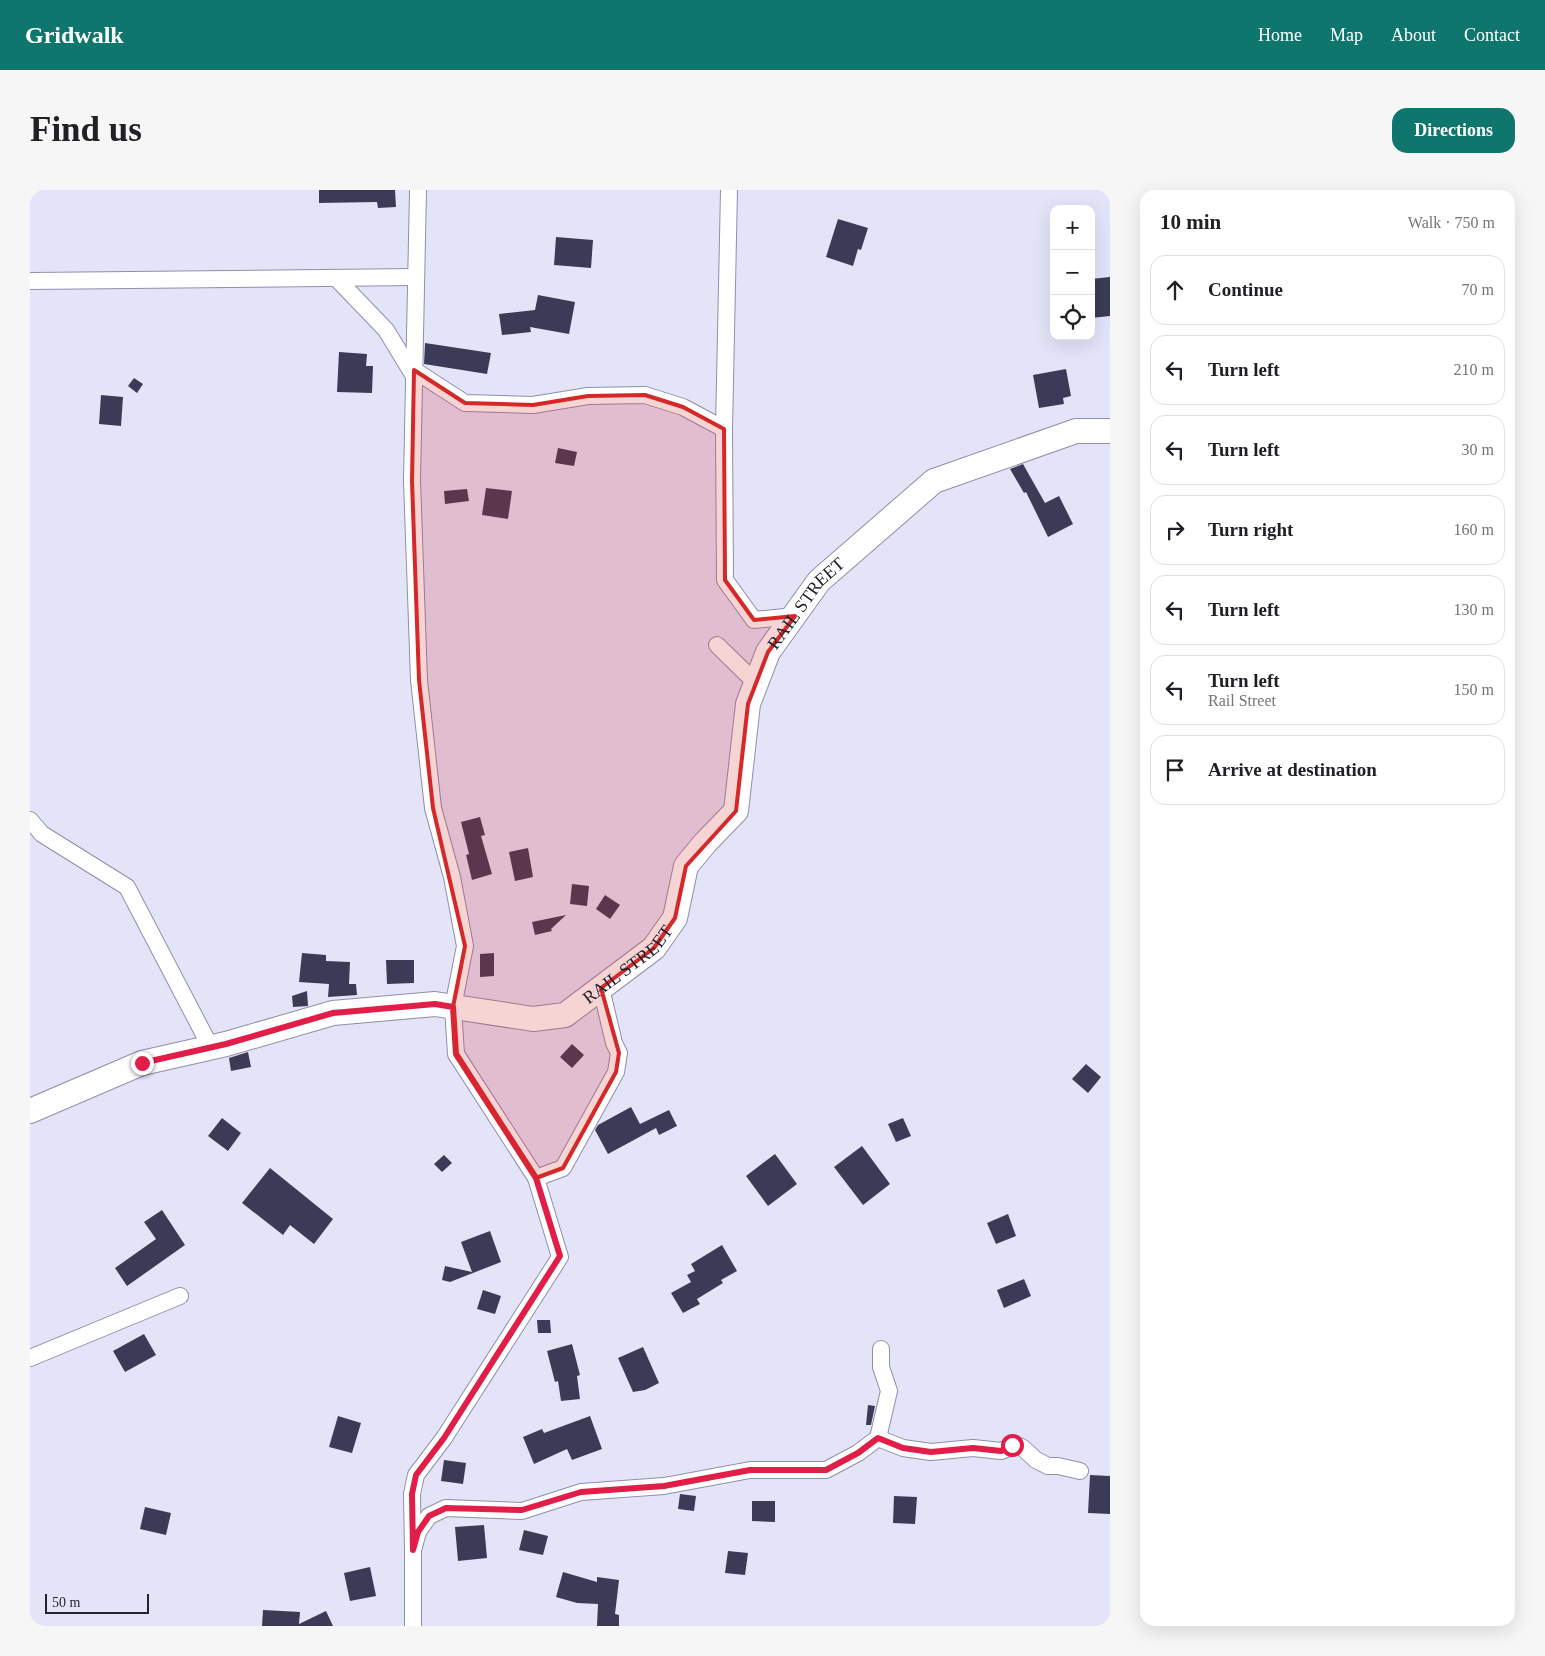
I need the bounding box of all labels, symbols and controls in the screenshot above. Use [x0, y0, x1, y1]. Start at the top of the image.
text: Gridwalk [25, 22, 124, 48]
text: Home [1258, 25, 1302, 45]
text: Map [1330, 25, 1363, 45]
text: About [1391, 25, 1436, 45]
text: Contact [1464, 25, 1520, 45]
button: Directions [1392, 108, 1515, 153]
text: Find us [30, 110, 142, 149]
map controls [1050, 205, 1095, 340]
button: + [1050, 205, 1095, 250]
text: 10 min [1160, 210, 1221, 234]
text: Walk · 750 m [1408, 214, 1495, 231]
button: − [1050, 250, 1095, 295]
icon: ahead [1161, 276, 1189, 304]
text: Continue [1208, 279, 1283, 300]
text: 70 m [1462, 281, 1494, 298]
button: locate [1050, 295, 1095, 340]
icon: left [1161, 356, 1189, 384]
text: Turn left [1208, 359, 1280, 380]
text: 210 m [1454, 361, 1494, 378]
icon: left [1161, 436, 1189, 464]
text: Turn left [1208, 439, 1280, 460]
text: 30 m [1462, 441, 1494, 458]
icon: right [1161, 516, 1189, 544]
text: Turn right [1208, 519, 1293, 540]
text: 160 m [1454, 521, 1494, 538]
street label: RAIL STREET [763, 553, 849, 653]
icon: left [1161, 596, 1189, 624]
text: Turn left [1208, 599, 1280, 620]
text: 130 m [1454, 601, 1494, 618]
text: Turn left [1208, 670, 1280, 691]
icon: left [1161, 676, 1189, 704]
text: 150 m [1454, 681, 1494, 698]
text: Rail Street [1208, 692, 1276, 709]
icon: arrive [1161, 756, 1189, 784]
text: Arrive at destination [1208, 759, 1377, 780]
street label: RAIL STREET [579, 921, 677, 1008]
route end [131, 1052, 154, 1075]
route start [1001, 1434, 1024, 1457]
scale bar [45, 1591, 149, 1614]
text: 50 m [52, 1595, 80, 1610]

